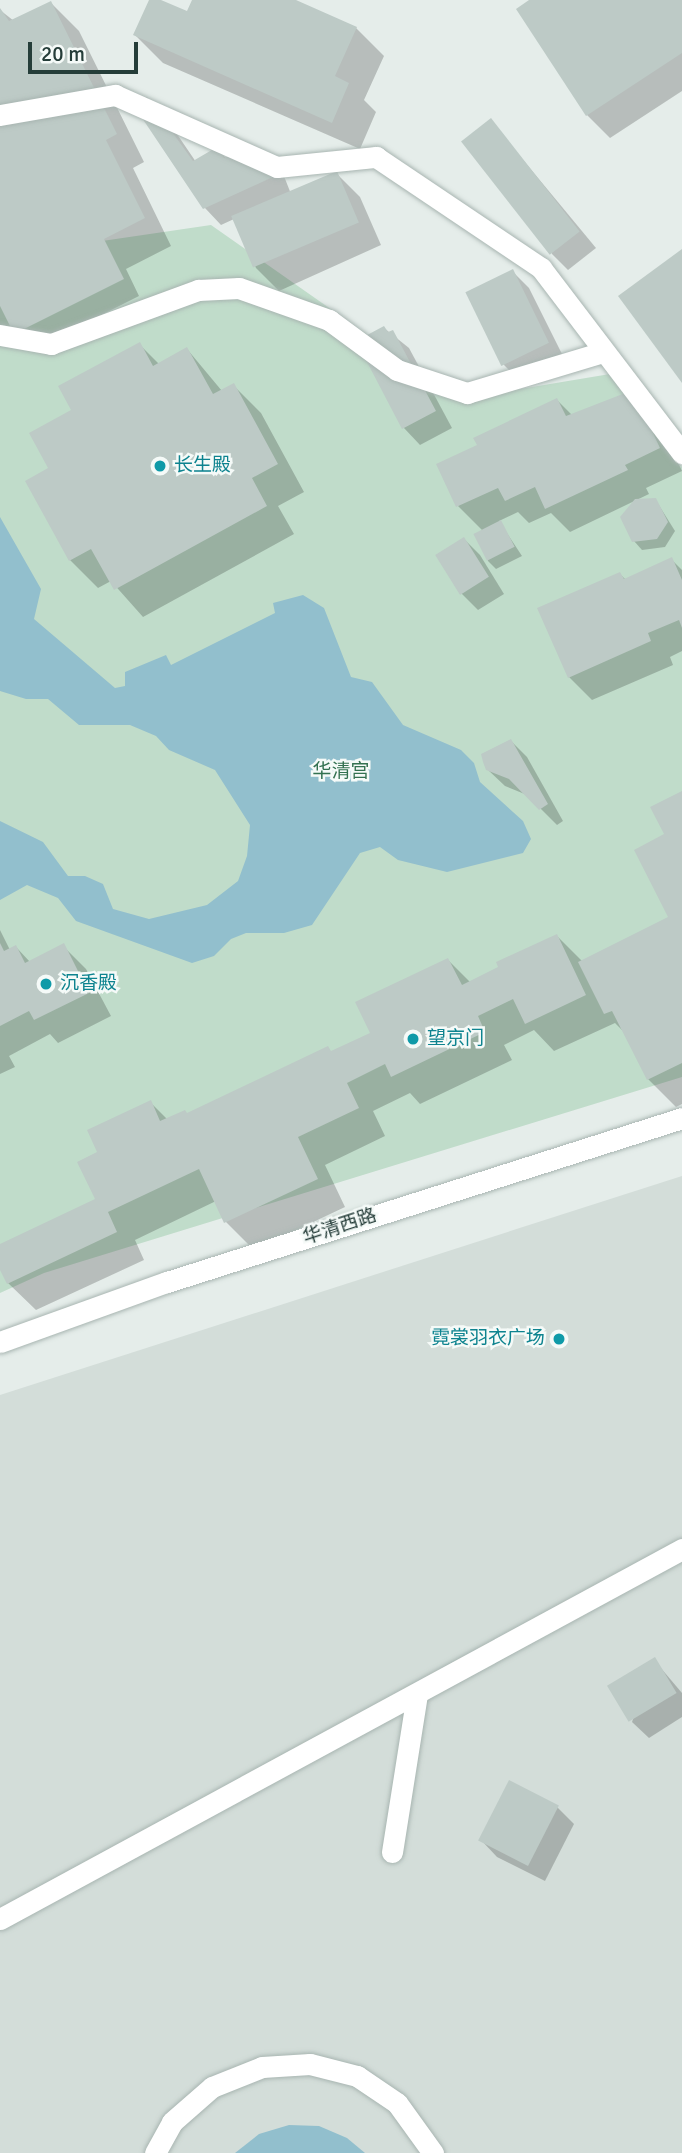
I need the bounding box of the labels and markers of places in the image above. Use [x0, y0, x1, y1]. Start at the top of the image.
place label: 长生殿 [174, 455, 231, 477]
marker: 长生殿 [152, 458, 168, 474]
place label: 沉香殿 [60, 973, 117, 995]
marker: 沉香殿 [38, 976, 54, 992]
place label: 望京门 [427, 1028, 484, 1050]
marker: 望京门 [405, 1031, 421, 1047]
place label: 霓裳羽衣广场 [431, 1328, 545, 1350]
marker: 霓裳羽衣广场 [551, 1331, 567, 1347]

